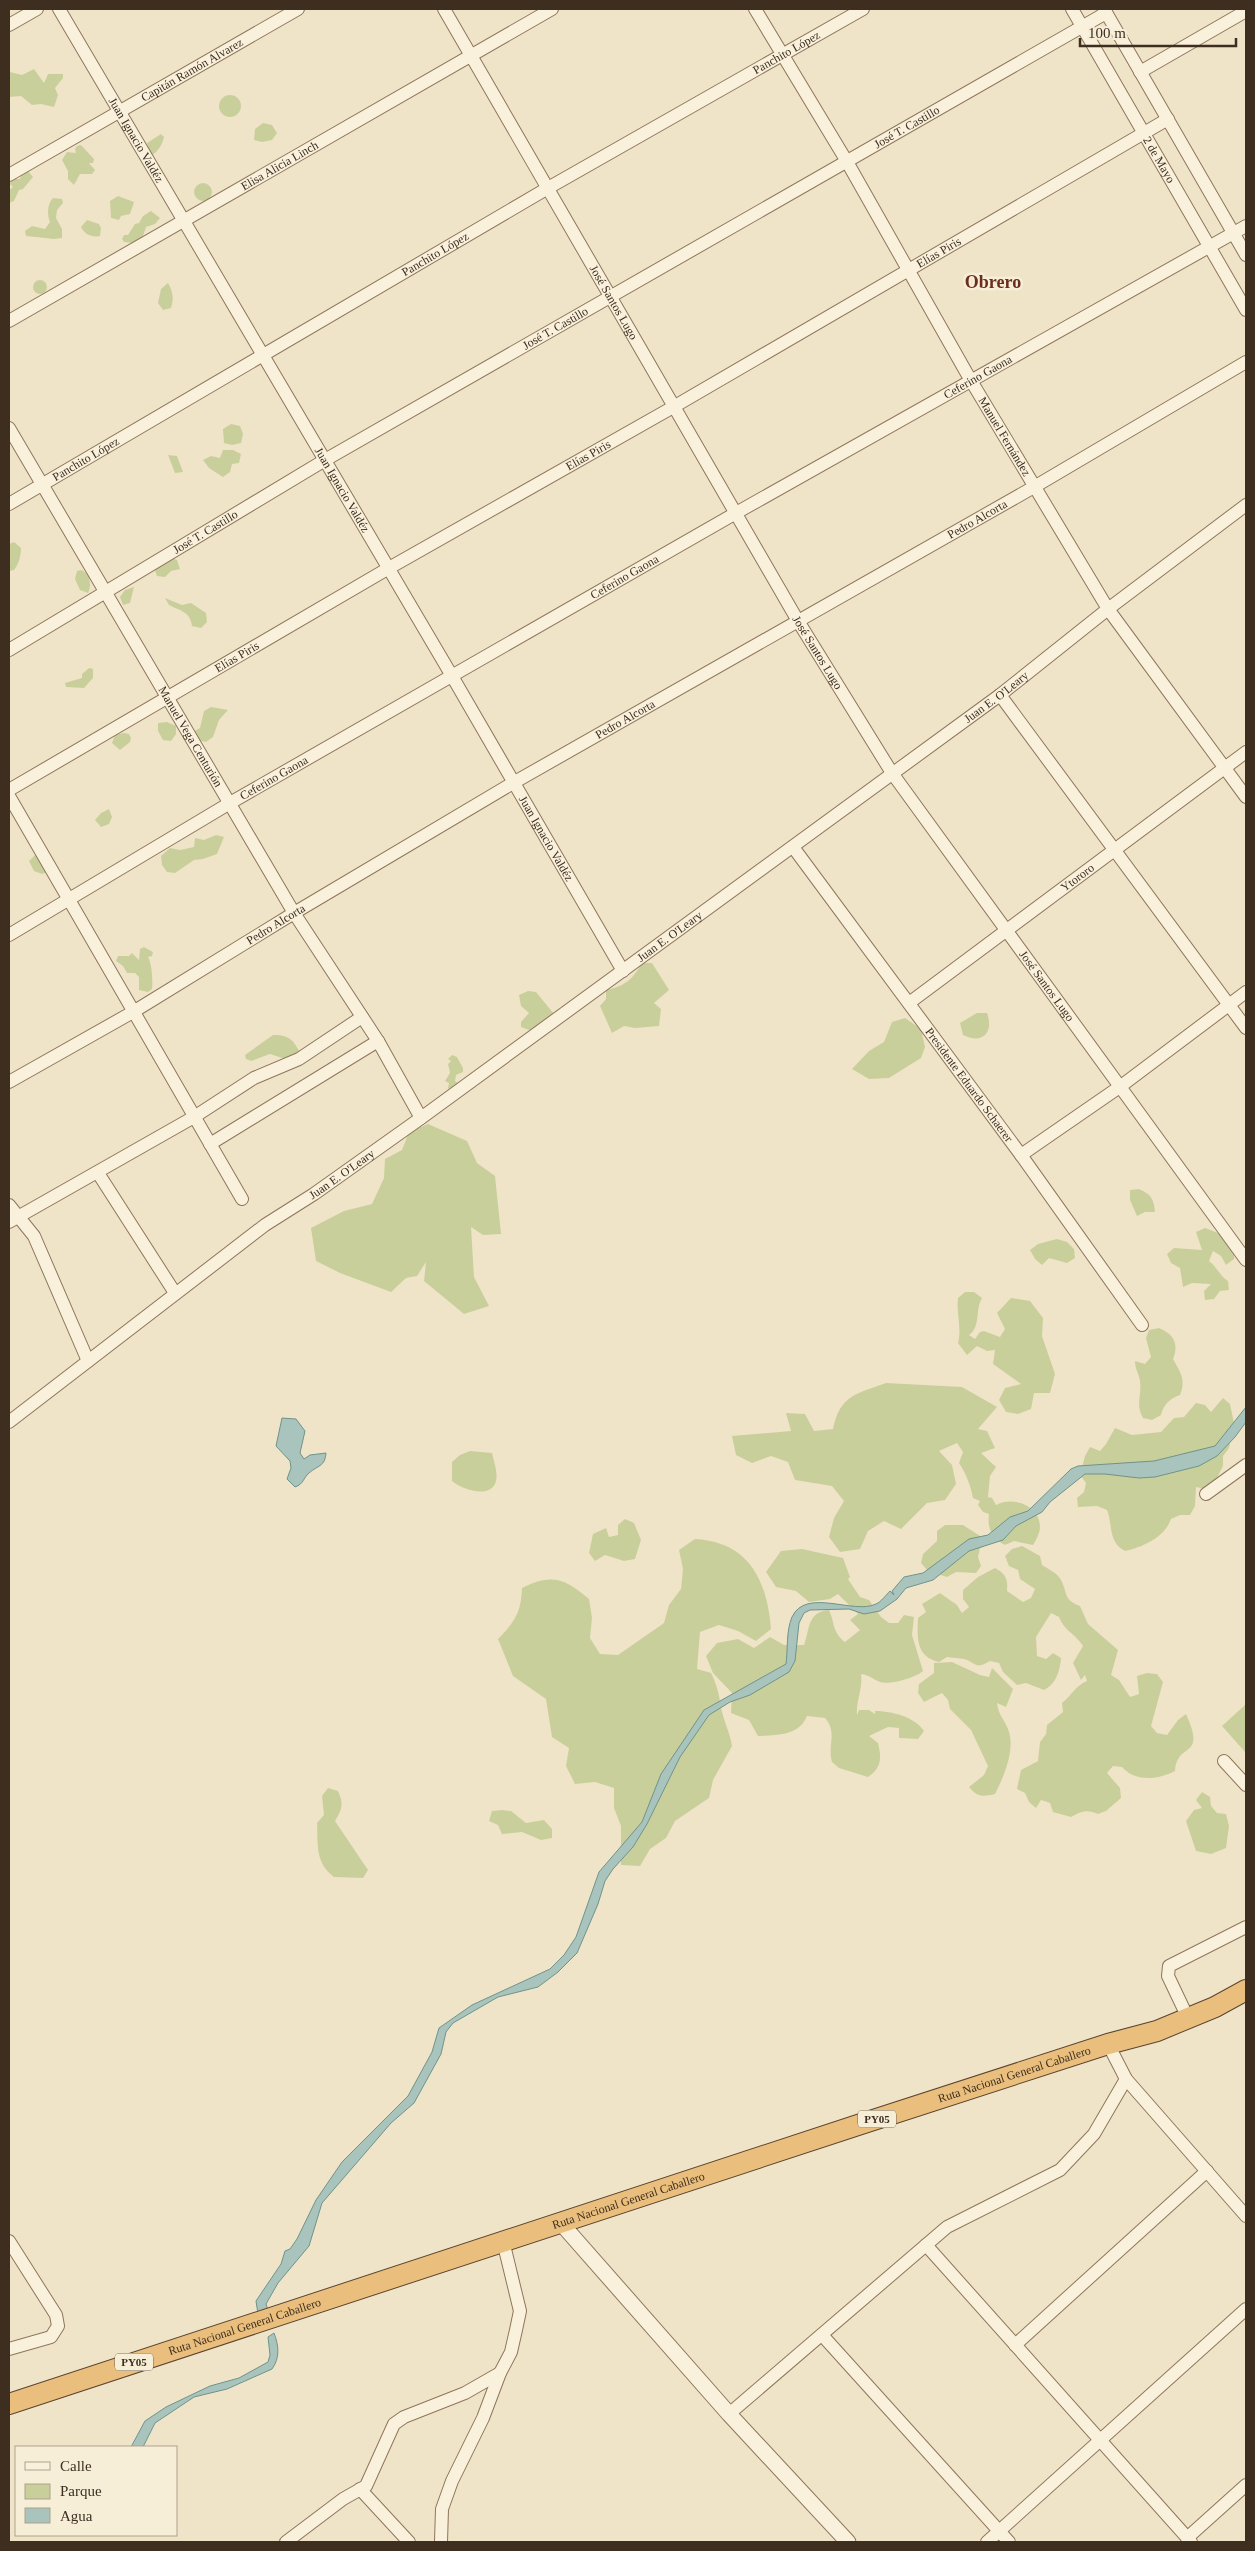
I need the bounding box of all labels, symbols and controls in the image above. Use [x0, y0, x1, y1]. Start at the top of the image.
scale bar [1080, 15, 1236, 47]
text: 100 m [1088, 25, 1126, 41]
street label: Panchito López [750, 28, 822, 77]
street label: Capitán Ramón Alvarez [138, 35, 245, 105]
street label: Juan Ignacio Valdéz [106, 95, 167, 185]
street label: José T. Castillo [871, 103, 942, 151]
street label: 2 de Mayo [1140, 134, 1178, 185]
street label: Elisa Alicia Linch [238, 138, 321, 193]
street label: Panchito López [399, 229, 471, 279]
street label: Elías Piris [914, 234, 964, 271]
street label: José Santos Lugo [587, 263, 641, 342]
district label: Obrero [965, 272, 1021, 292]
street label: José T. Castillo [520, 304, 591, 353]
street label: Ceferino Gaona [941, 352, 1015, 402]
street label: Manuel Fernández [975, 394, 1034, 479]
street label: Panchito López [50, 434, 122, 484]
street label: Elías Piris [563, 437, 613, 473]
street label: Juan Ignacio Valdéz [312, 445, 373, 535]
street label: Pedro Alcorta [945, 496, 1010, 542]
street label: José T. Castillo [170, 507, 240, 557]
street label: Ceferino Gaona [588, 552, 662, 602]
street label: José Santos Lugo [789, 613, 846, 692]
street label: Elías Piris [212, 638, 262, 675]
street label: Juan E. O'Leary [961, 668, 1031, 726]
street label: Manuel Vega Centurión [155, 684, 225, 790]
street label: Pedro Alcorta [593, 697, 658, 742]
street label: Ceferino Gaona [237, 752, 311, 803]
street label: Juan Ignacio Valdéz [516, 793, 576, 884]
street label: Ytororo [1058, 861, 1097, 895]
street label: Pedro Alcorta [244, 901, 308, 948]
street label: Juan E. O'Leary [634, 908, 705, 965]
street label: José Santos Lugo [1016, 948, 1077, 1024]
street label: Presidente Eduardo Schaerer [922, 1025, 1016, 1145]
street label: Juan E. O'Leary [306, 1146, 377, 1202]
street label: Ruta Nacional General Caballero [936, 2043, 1092, 2106]
road number: PY05 [858, 2110, 896, 2128]
street label: Ruta Nacional General Caballero [550, 2169, 706, 2232]
street label: Ruta Nacional General Caballero [167, 2295, 323, 2358]
road number: PY05 [115, 2354, 153, 2370]
legend [15, 2446, 178, 2536]
text: Calle [60, 2458, 92, 2474]
text: Parque [60, 2483, 102, 2499]
text: Agua [60, 2508, 93, 2524]

